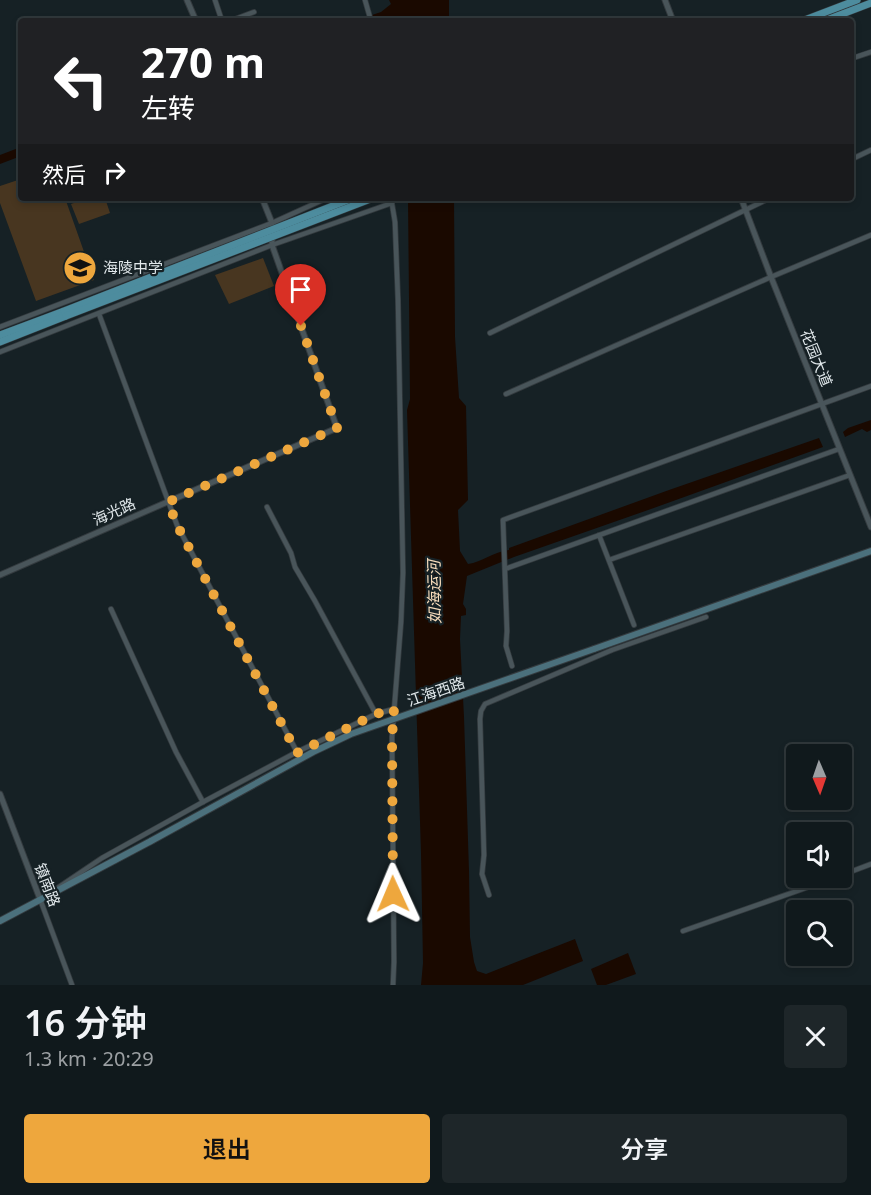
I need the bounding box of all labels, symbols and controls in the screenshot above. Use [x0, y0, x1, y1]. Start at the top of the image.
text: 270 m [141, 33, 265, 90]
icon: left [42, 42, 120, 120]
text: 左转 [141, 89, 195, 126]
icon: right [98, 156, 131, 189]
text: 然后 [42, 159, 86, 189]
school or university icon: 海陵中学 [62, 250, 98, 286]
place label: 海陵中学 [103, 257, 163, 277]
pin [275, 264, 326, 326]
icon: arrive [284, 273, 317, 306]
street label: 花园大道 [796, 326, 837, 389]
street label: 海光路 [89, 493, 138, 529]
water label: 如海运河 [422, 557, 446, 624]
street label: 江海西路 [404, 672, 467, 710]
north arrow [786, 744, 852, 810]
map controls [786, 744, 852, 966]
button: sound [786, 822, 852, 888]
street label: 镇南路 [31, 860, 65, 909]
position arrow [361, 862, 425, 926]
button: search [786, 900, 852, 966]
text: 16 分钟 [24, 998, 147, 1047]
button: close [784, 1005, 847, 1068]
text: 1.3 km · 20:29 [24, 1045, 154, 1072]
button: 退出 [24, 1114, 430, 1183]
button: 分享 [442, 1114, 847, 1183]

